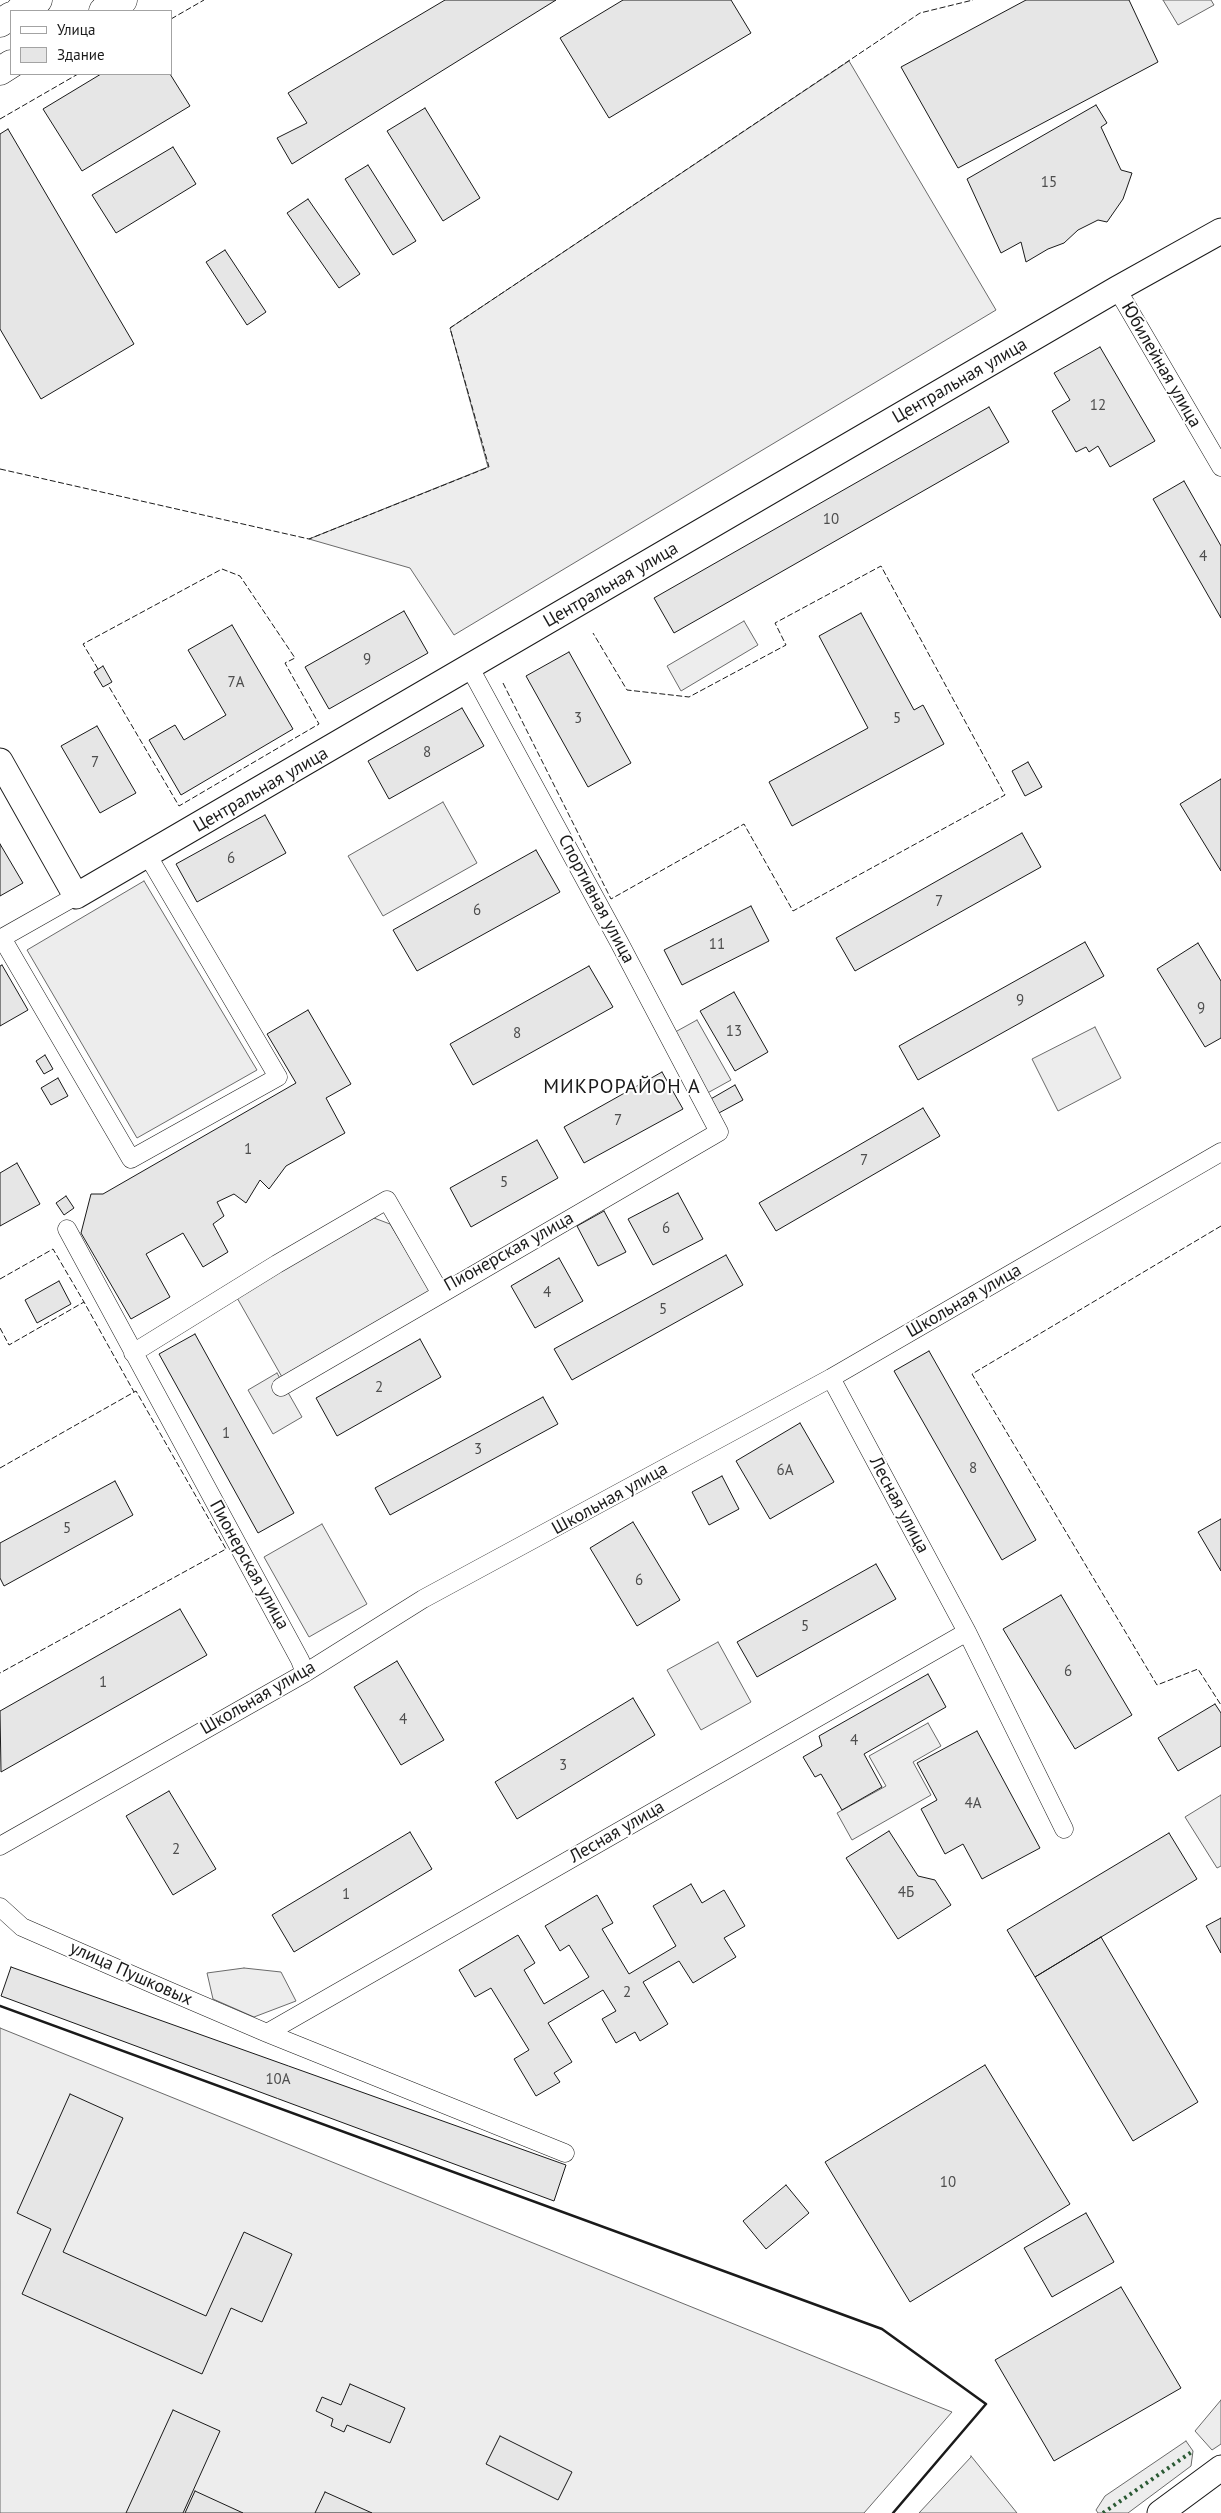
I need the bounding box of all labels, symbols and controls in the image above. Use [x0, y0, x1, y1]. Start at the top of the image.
legend [10, 10, 172, 75]
text: Улица [57, 20, 95, 39]
text: Здание [57, 45, 105, 64]
house number: 15 [1041, 174, 1057, 192]
street label: Юбилейная улица [1116, 298, 1206, 432]
street label: Центральная улица [889, 334, 1031, 428]
house number: 12 [1090, 397, 1106, 415]
house number: 10 [823, 511, 839, 529]
street label: Центральная улица [540, 538, 682, 632]
house number: 4 [1199, 548, 1207, 566]
house number: 9 [363, 651, 371, 669]
house number: 7А [228, 674, 244, 692]
house number: 3 [574, 710, 582, 728]
house number: 5 [893, 710, 901, 728]
street label: Центральная улица [190, 743, 332, 837]
house number: 8 [423, 744, 431, 762]
house number: 7 [91, 754, 99, 772]
street label: Спортивная улица [553, 831, 639, 967]
house number: 6 [227, 850, 235, 868]
house number: 7 [935, 893, 943, 911]
house number: 6 [473, 902, 481, 920]
house number: 11 [709, 936, 725, 954]
house number: 9 [1016, 992, 1024, 1010]
house number: 9 [1197, 1000, 1205, 1018]
house number: 13 [726, 1023, 742, 1041]
house number: 8 [513, 1025, 521, 1043]
district label: МИКРОРАЙОН А [542, 1075, 702, 1099]
house number: 7 [614, 1112, 622, 1130]
house number: 1 [244, 1141, 252, 1159]
house number: 7 [860, 1152, 868, 1170]
house number: 5 [500, 1174, 508, 1192]
street label: Пионерская улица [440, 1207, 578, 1297]
house number: 6 [662, 1220, 670, 1238]
street label: Школьная улица [903, 1259, 1025, 1343]
house number: 4 [543, 1284, 551, 1302]
house number: 5 [659, 1301, 667, 1319]
house number: 2 [375, 1379, 383, 1397]
house number: 1 [222, 1425, 230, 1443]
house number: 3 [474, 1441, 482, 1459]
street label: Лесная улица [865, 1453, 933, 1557]
street label: Школьная улица [548, 1458, 672, 1540]
house number: 8 [969, 1460, 977, 1478]
house number: 6А [777, 1462, 793, 1480]
street label: Пионерская улица [204, 1496, 294, 1634]
house number: 5 [63, 1520, 71, 1538]
house number: 6 [635, 1572, 643, 1590]
house number: 5 [801, 1618, 809, 1636]
street label: Школьная улица [197, 1656, 319, 1740]
house number: 6 [1064, 1663, 1072, 1681]
house number: 1 [99, 1674, 107, 1692]
house number: 4 [399, 1711, 407, 1729]
house number: 4 [850, 1732, 858, 1750]
house number: 3 [559, 1757, 567, 1775]
house number: 4А [965, 1795, 981, 1813]
street label: Лесная улица [566, 1796, 668, 1868]
house number: 2 [172, 1841, 180, 1859]
house number: 4Б [898, 1884, 914, 1902]
house number: 1 [342, 1886, 350, 1904]
street label: улица Пушковых [66, 1937, 196, 2011]
house number: 2 [623, 1984, 631, 2002]
house number: 10А [265, 2071, 291, 2089]
house number: 10 [940, 2174, 956, 2192]

